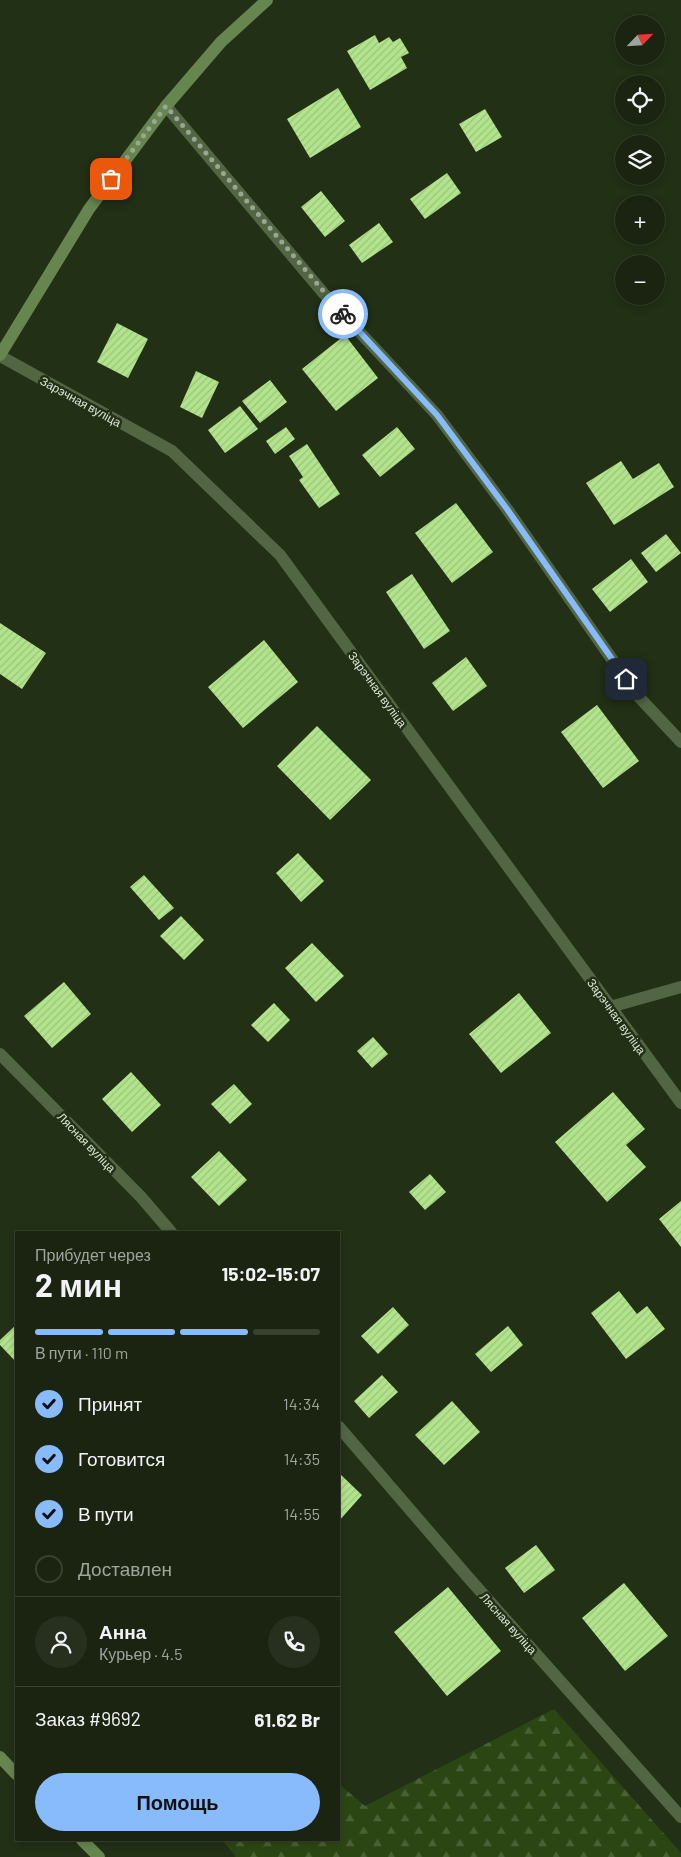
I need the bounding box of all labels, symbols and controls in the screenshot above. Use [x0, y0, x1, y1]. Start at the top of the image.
north arrow [615, 15, 665, 65]
map controls [615, 15, 665, 305]
button: locate [615, 75, 665, 125]
button: layers [615, 135, 665, 185]
pin [90, 158, 132, 200]
icon: bag [97, 165, 125, 193]
button: + [615, 195, 665, 245]
button: − [615, 255, 665, 305]
courier [318, 289, 368, 339]
icon: bike [329, 300, 357, 328]
street label: Зарэчная вуліца [38, 373, 124, 430]
street label: Зарэчная вуліца [345, 648, 410, 730]
pin [605, 658, 647, 700]
icon: home [612, 665, 640, 693]
street label: Зарэчная вуліца [584, 975, 649, 1057]
street label: Лясная вуліца [54, 1109, 119, 1176]
text: Прибудет через [35, 1245, 151, 1264]
text: 15:02–15:07 [221, 1262, 320, 1285]
text: 2 мин [35, 1265, 122, 1303]
text: В пути · 110 m [35, 1343, 128, 1362]
icon: check [35, 1390, 63, 1418]
text: Принят [78, 1392, 142, 1415]
text: 14:34 [283, 1394, 320, 1413]
icon: check [35, 1445, 63, 1473]
text: Готовится [78, 1447, 165, 1470]
text: 14:35 [284, 1449, 320, 1468]
icon: check [35, 1500, 63, 1528]
text: В пути [78, 1502, 134, 1525]
text: 14:55 [284, 1504, 320, 1523]
text: Доставлен [78, 1557, 172, 1580]
street label: Лясная вуліца [477, 1589, 540, 1657]
button: person [35, 1616, 87, 1668]
button: phone [268, 1616, 320, 1668]
text: Анна [99, 1620, 146, 1643]
text: Курьер · 4.5 [99, 1644, 182, 1663]
text: Заказ #9692 [35, 1707, 141, 1730]
text: 61.62 Br [254, 1708, 320, 1731]
button: Помощь [35, 1773, 320, 1831]

